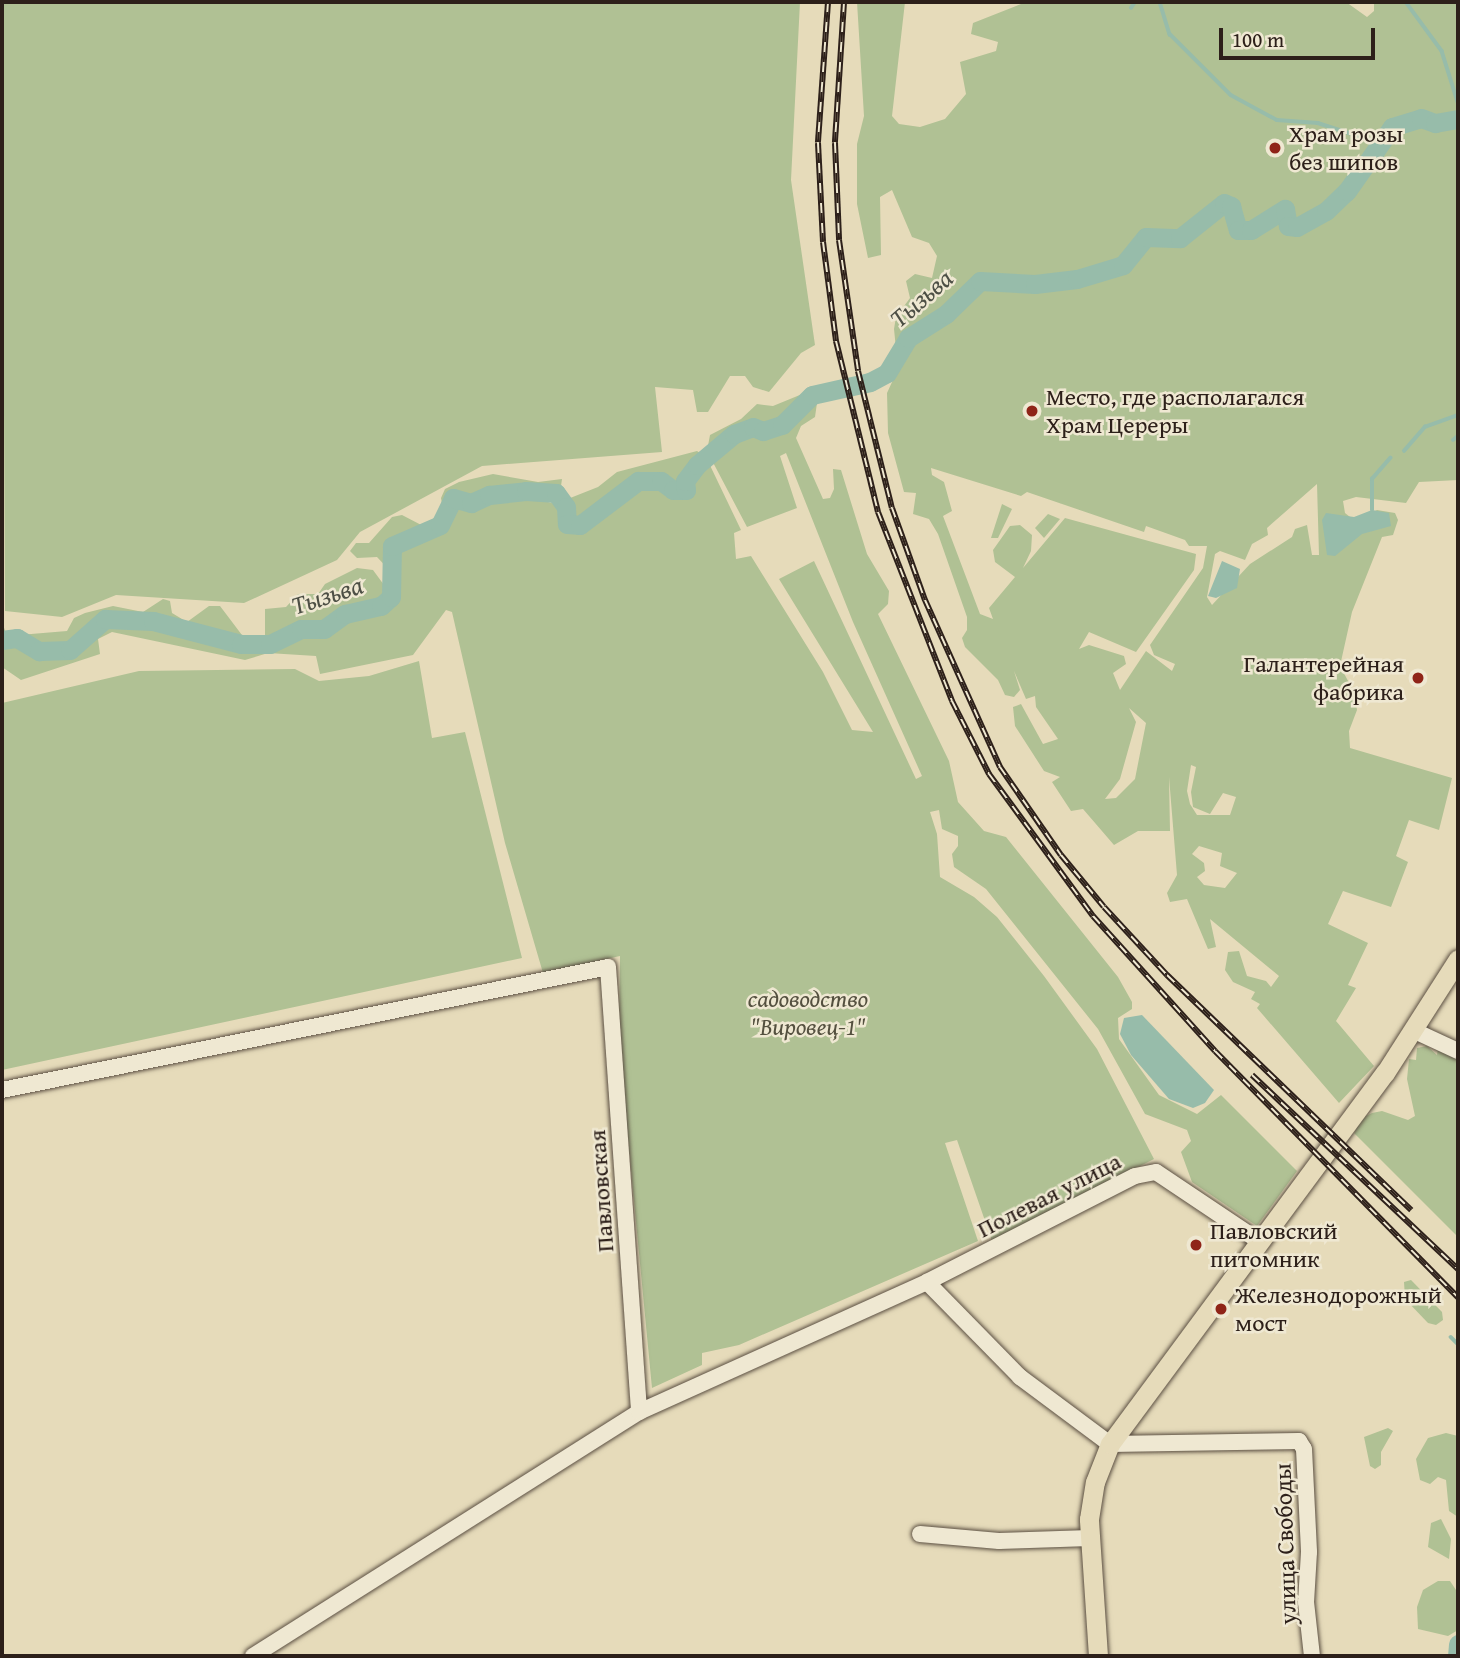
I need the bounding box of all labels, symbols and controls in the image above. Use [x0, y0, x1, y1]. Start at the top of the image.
scale bar [1222, 14, 1378, 58]
text: 100 m [1232, 24, 1284, 55]
place label: Храм розы без шипов [1289, 120, 1403, 176]
marker: Храм розы без шипов [1267, 140, 1283, 156]
water label: Тызьва [883, 262, 959, 334]
place label: Место, где располагался Храм Цереры [1046, 383, 1304, 439]
marker: Место, где располагался Храм Цереры [1024, 403, 1040, 419]
water label: Тызьва [287, 569, 367, 621]
place label: Галантерейная фабрика [1244, 650, 1404, 706]
marker: Галантерейная фабрика [1410, 670, 1426, 686]
park label: садоводство "Вировец-1" [748, 985, 868, 1041]
street label: Павловская [582, 1129, 620, 1253]
street label: Полевая улица [972, 1146, 1126, 1244]
place label: Павловский питомник [1210, 1217, 1338, 1273]
marker: Павловский питомник [1188, 1237, 1204, 1253]
place label: Железнодорожный мост [1235, 1281, 1442, 1337]
marker: Железнодорожный мост [1213, 1301, 1229, 1317]
street label: улица Свободы [1268, 1463, 1302, 1625]

